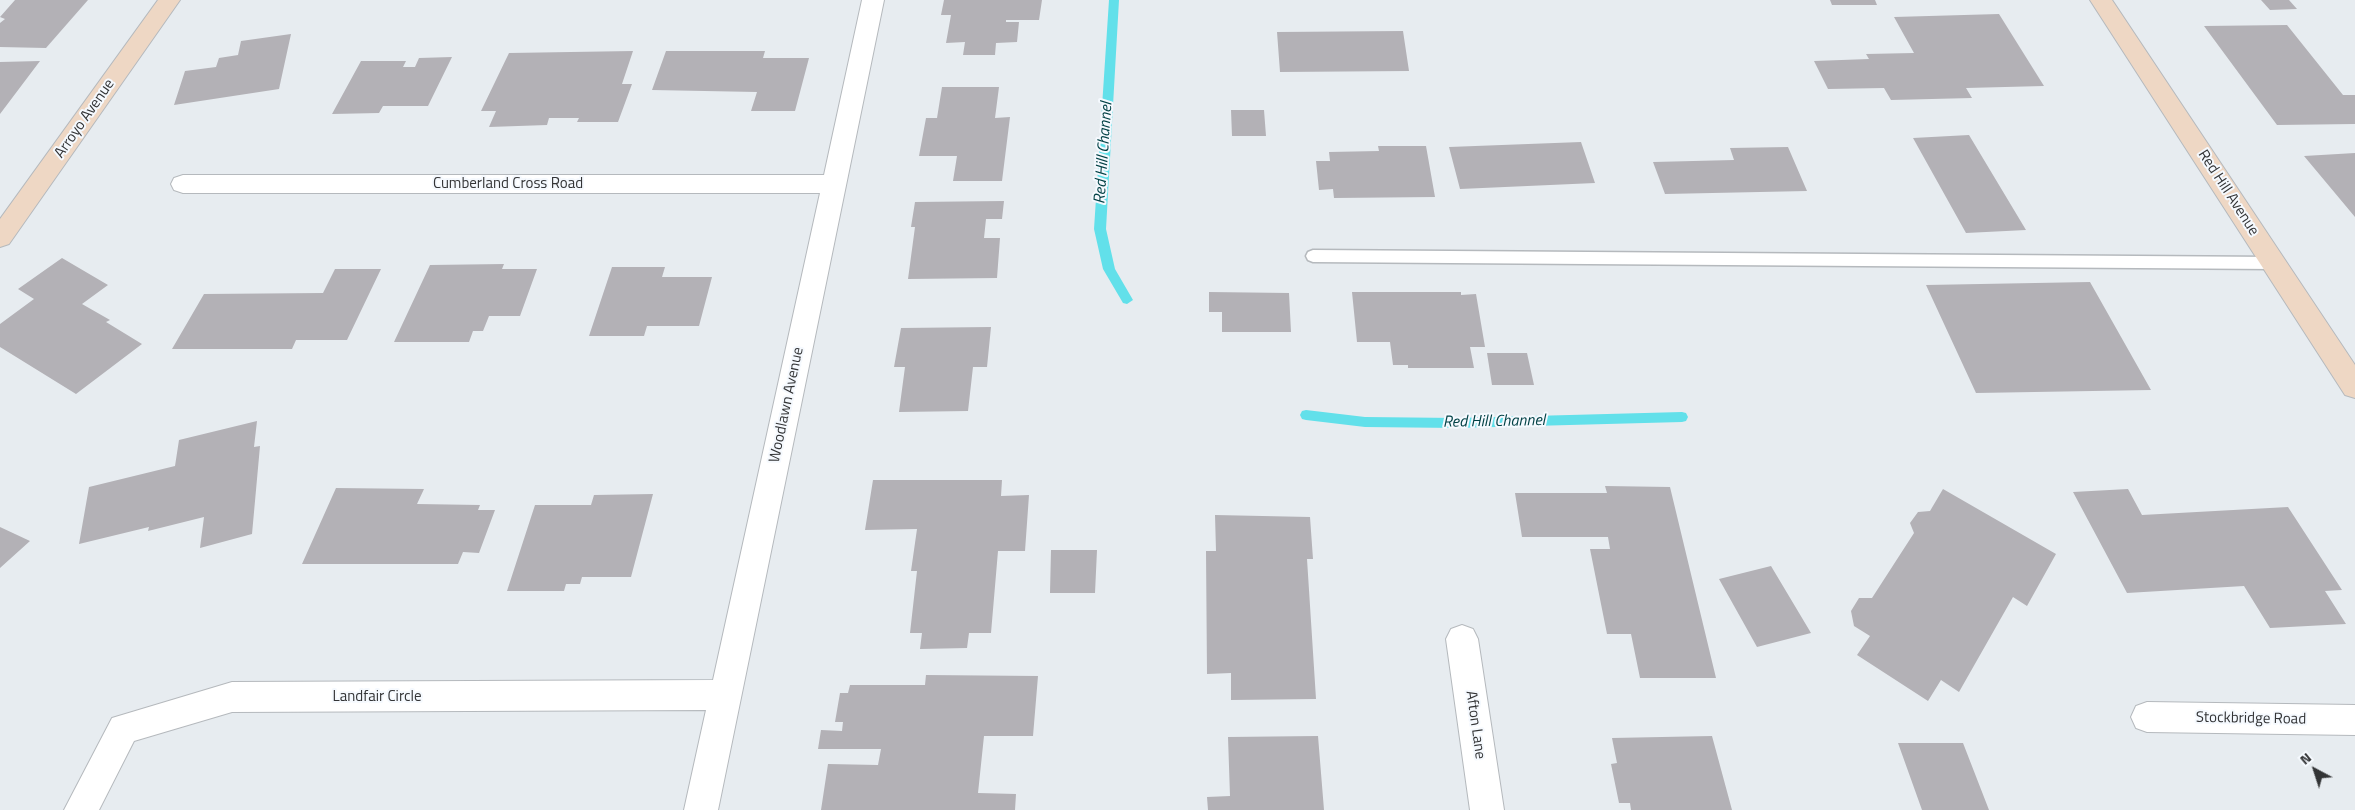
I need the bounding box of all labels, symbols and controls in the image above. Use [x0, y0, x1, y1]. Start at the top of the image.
street label: Arroyo Avenue [51, 76, 119, 162]
water label: Red Hill Channel [1091, 101, 1117, 205]
street label: Red Hill Avenue [2194, 147, 2262, 239]
street label: Cumberland Cross Road [433, 175, 583, 193]
street label: Woodlawn Avenue [766, 346, 808, 464]
water label: Red Hill Channel [1443, 412, 1545, 432]
street label: Landfair Circle [332, 688, 422, 706]
street label: Afton Lane [1461, 690, 1489, 760]
street label: Stockbridge Road [2196, 709, 2306, 729]
north arrow [2290, 745, 2340, 795]
text: N [2295, 747, 2315, 769]

